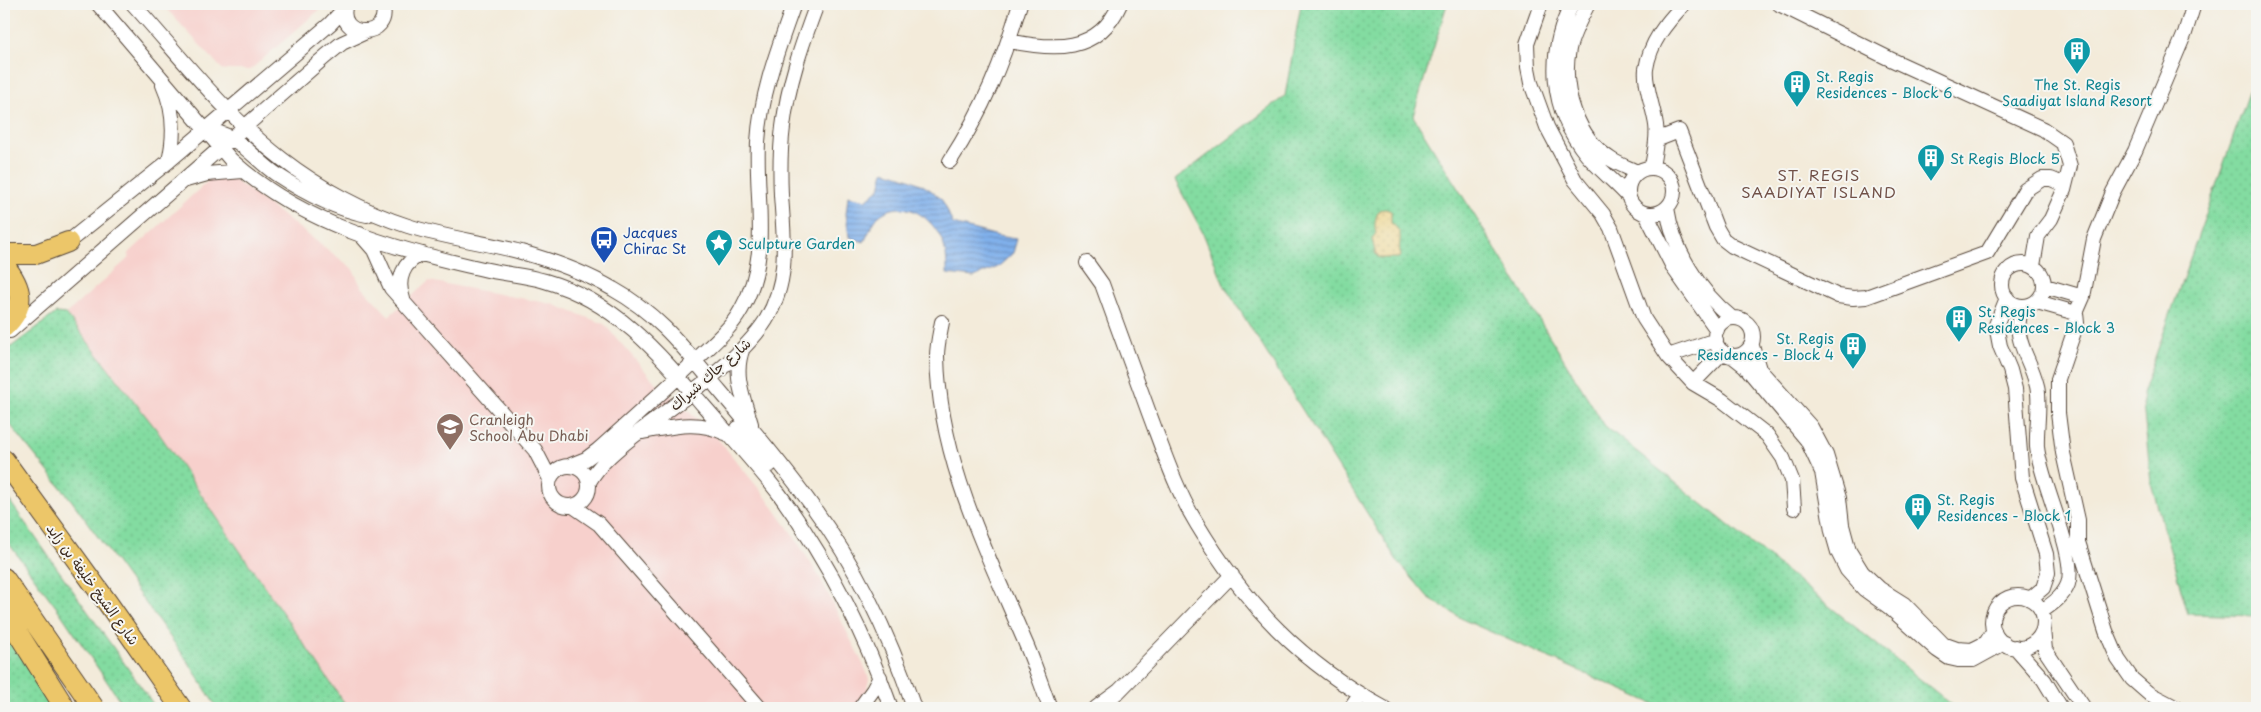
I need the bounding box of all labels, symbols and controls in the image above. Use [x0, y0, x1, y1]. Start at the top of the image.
building icon: The St. Regis Saadiyat Island Resort [2062, 36, 2092, 75]
place label: St. Regis Residences - Block 6 [1816, 66, 1952, 103]
building icon: St. Regis Residences - Block 6 [1782, 69, 1812, 108]
place label: The St. Regis Saadiyat Island Resort [2002, 74, 2152, 111]
building icon: St Regis Block 5 [1916, 143, 1946, 182]
place label: St Regis Block 5 [1950, 148, 2060, 169]
district label: ST. REGIS SAADIYAT ISLAND [1741, 163, 1897, 203]
place label: Jacques Chirac St [623, 222, 686, 259]
bus stop icon: Jacques Chirac St [589, 225, 619, 264]
place icon: Sculpture Garden [704, 228, 734, 267]
place label: Sculpture Garden [738, 233, 855, 254]
place label: St. Regis Residences - Block 3 [1978, 301, 2115, 338]
building icon: St. Regis Residences - Block 3 [1944, 304, 1974, 343]
place label: St. Regis Residences - Block 4 [1697, 328, 1834, 365]
building icon: St. Regis Residences - Block 4 [1838, 331, 1868, 370]
street label: شارع جاك شيراك [665, 333, 755, 415]
place label: Cranleigh School Abu Dhabi [469, 409, 589, 446]
school or university icon: Cranleigh School Abu Dhabi [435, 412, 465, 451]
place label: St. Regis Residences - Block 1 [1937, 489, 2071, 526]
building icon: St. Regis Residences - Block 1 [1903, 492, 1933, 531]
street label: شارع الشيخ خليفة بن زايد [42, 519, 144, 649]

